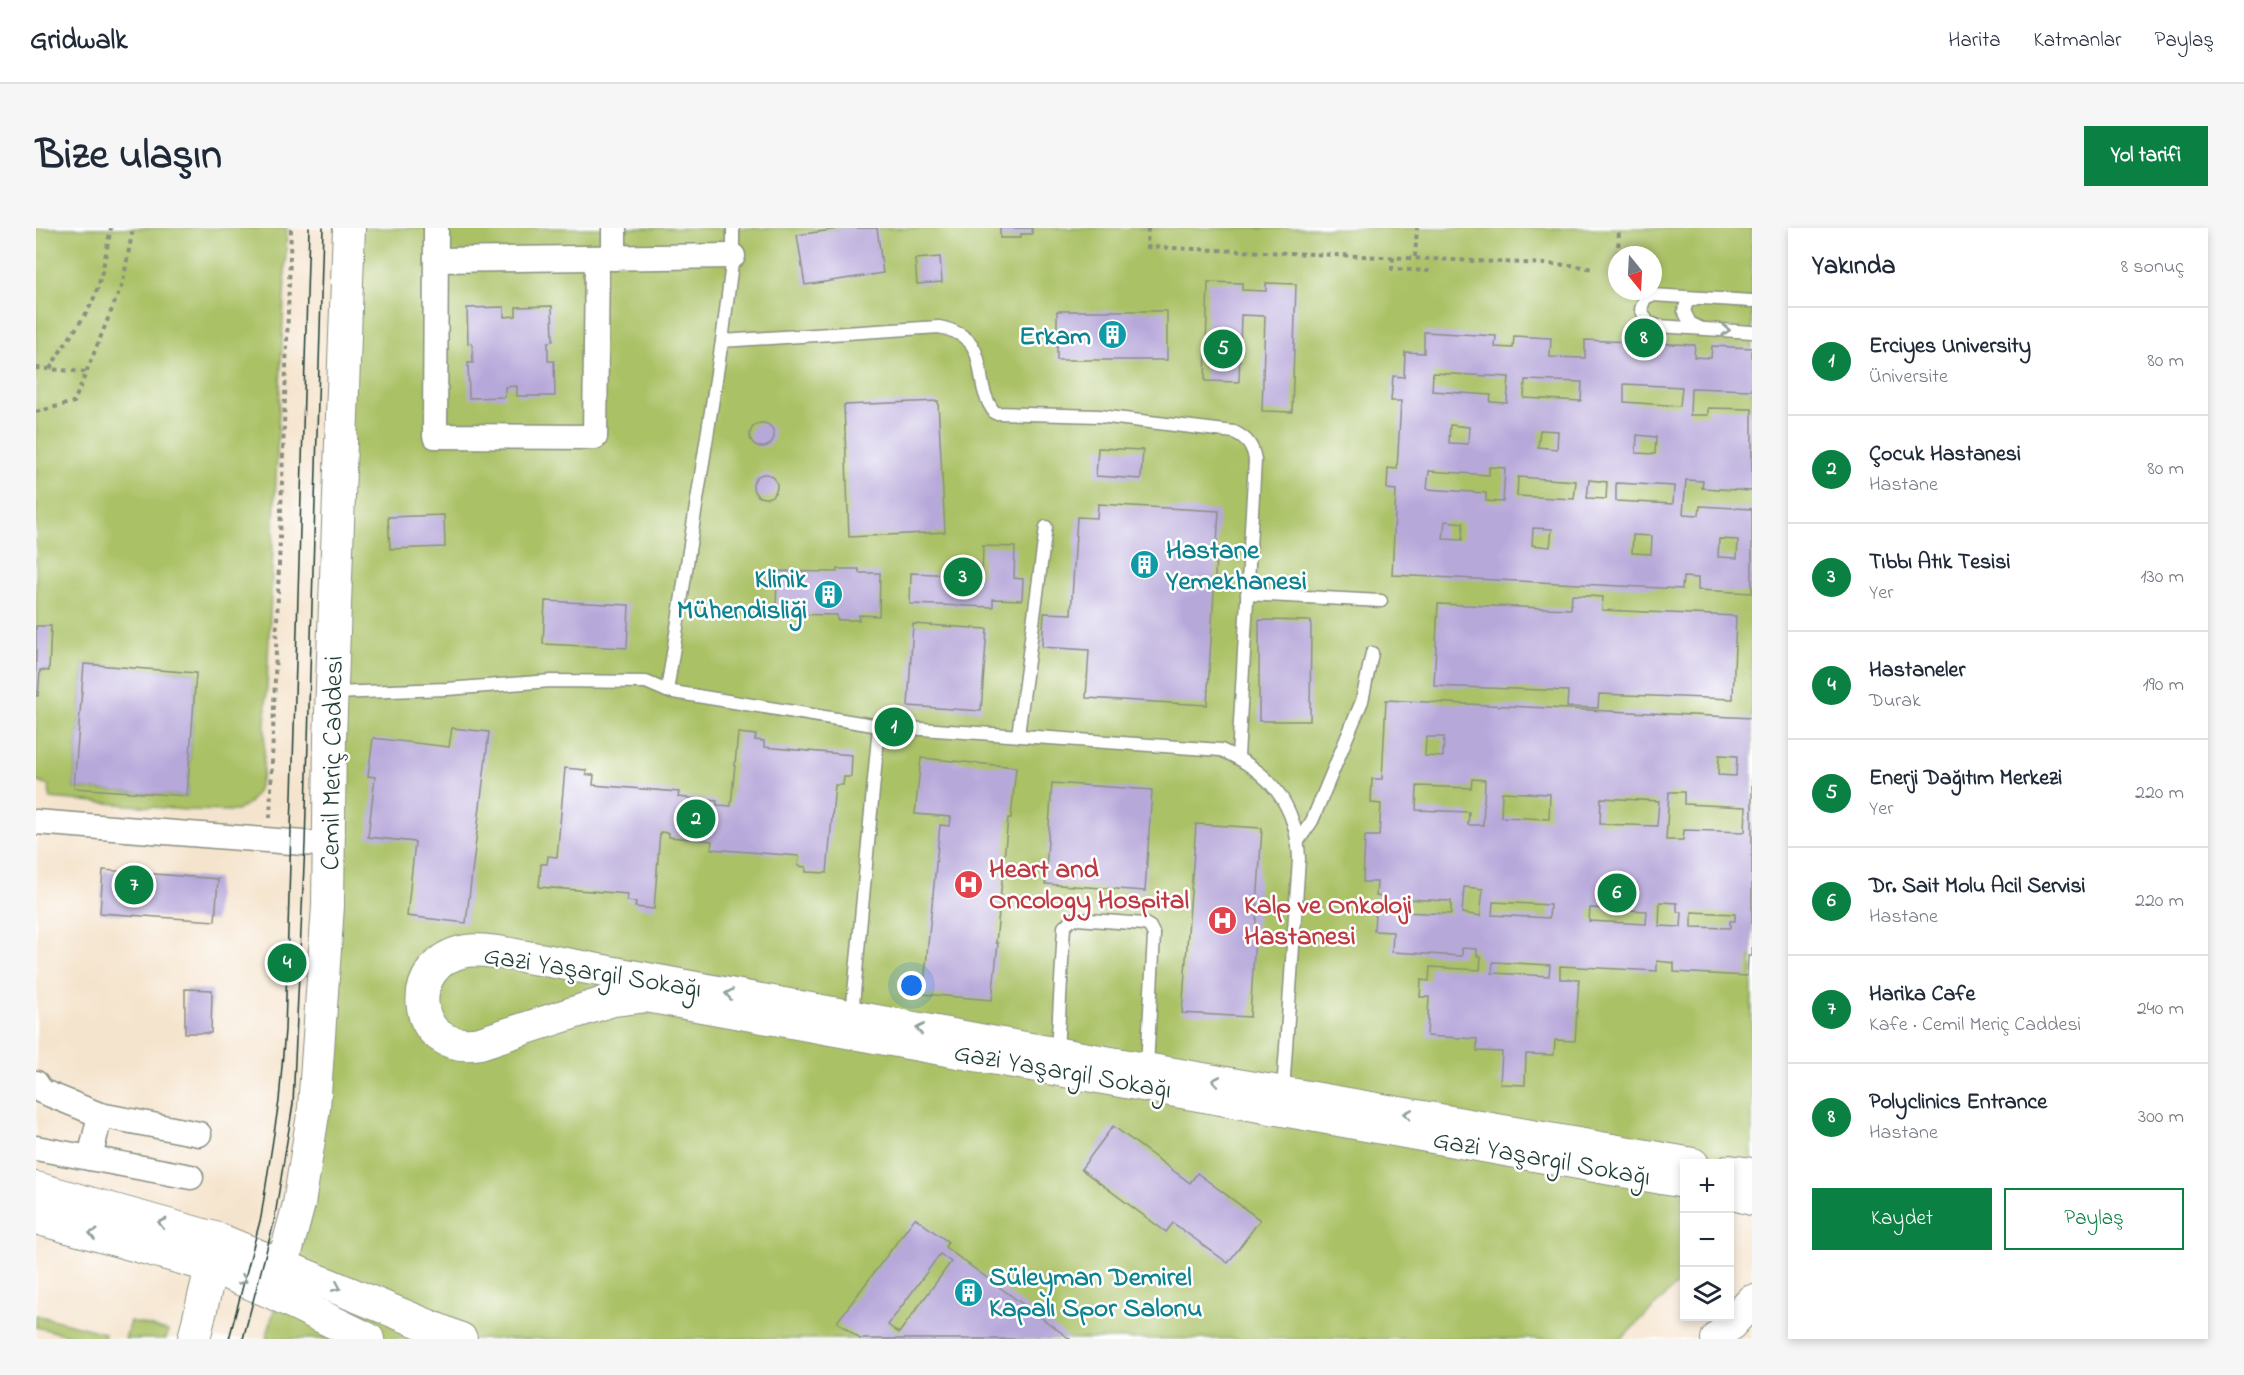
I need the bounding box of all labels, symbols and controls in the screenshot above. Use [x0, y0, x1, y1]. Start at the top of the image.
text: Gridwalk [30, 21, 127, 62]
text: Harita [1948, 26, 2001, 56]
text: Katmanlar [2034, 26, 2122, 56]
text: Paylaş [2155, 26, 2214, 56]
text: Bize ulaşın [36, 126, 222, 187]
button: Yol tarifi [2084, 126, 2208, 186]
north arrow [1608, 246, 1662, 300]
text: Yakında [1812, 248, 1896, 286]
text: 8 sonuç [2121, 253, 2184, 282]
pin: 8 [1624, 316, 1664, 360]
place label: Erkam [1019, 318, 1091, 357]
building icon: Erkam [1096, 319, 1128, 351]
one-way arrow [1722, 323, 1731, 336]
pin: 5 [1204, 326, 1242, 372]
text: Erciyes University [1869, 331, 2031, 363]
text: 1 [1828, 347, 1835, 376]
text: 80 m [2147, 347, 2184, 376]
text: Üniversite [1869, 363, 1948, 392]
text: Çocuk Hastanesi [1869, 439, 2021, 471]
text: 2 [1827, 455, 1836, 484]
text: 80 m [2147, 455, 2184, 484]
text: Hastane [1869, 471, 1938, 500]
place label: Hastane Yemekhanesi [1165, 532, 1307, 602]
text: Tıbbı Atık Tesisi [1869, 547, 2010, 579]
building icon: Hastane Yemekhanesi [1129, 549, 1161, 581]
pin: 3 [944, 554, 982, 600]
place label: Klinik Mühendisliği [677, 561, 808, 632]
text: 3 [1827, 563, 1836, 592]
text: 130 m [2140, 563, 2184, 592]
building icon: Klinik Mühendisliği [812, 578, 844, 610]
text: Yer [1869, 579, 1893, 608]
street label: Cemil Meriç Caddesi [312, 655, 355, 871]
text: Hastaneler [1869, 655, 1965, 687]
text: 4 [1827, 671, 1836, 700]
text: 190 m [2142, 671, 2184, 700]
text: Durak [1869, 687, 1921, 716]
pin: 1 [874, 704, 914, 750]
text: Enerji Dağıtım Merkezi [1869, 763, 2062, 795]
text: 5 [1826, 779, 1837, 808]
text: 220 m [2135, 779, 2184, 808]
text: Yer [1869, 795, 1893, 824]
pin: 2 [676, 796, 716, 842]
place label: Heart and Oncology Hospital [989, 851, 1189, 922]
pin: 7 [114, 862, 154, 908]
hospital icon: Heart and Oncology Hospital [952, 868, 984, 900]
pin: 6 [1598, 870, 1636, 916]
text: Dr. Sait Molu Acil Servisi [1869, 871, 2086, 903]
place label: Kalp ve Onkoloji Hastanesi [1244, 887, 1412, 957]
text: 6 [1827, 887, 1836, 916]
text: 220 m [2135, 887, 2184, 916]
text: Hastane [1869, 903, 1938, 932]
hospital icon: Kalp ve Onkoloji Hastanesi [1207, 904, 1239, 936]
street label: Gazi Yaşargil Sokağı [481, 937, 704, 1010]
pin: 4 [268, 940, 306, 986]
your location [897, 971, 926, 1000]
text: Harika Cafe [1869, 979, 1975, 1011]
one-way arrow [724, 988, 733, 1000]
text: 7 [1827, 995, 1836, 1024]
text: 240 m [2137, 995, 2184, 1024]
text: Kafe · Cemil Meriç Caddesi [1869, 1011, 2081, 1040]
one-way arrow [916, 1023, 926, 1036]
street label: Gazi Yaşargil Sokağı [951, 1034, 1174, 1111]
one-way arrow [1211, 1075, 1221, 1087]
text: Polyclinics Entrance [1869, 1087, 2047, 1119]
text: 8 [1828, 1103, 1835, 1132]
text: 300 m [2138, 1103, 2184, 1132]
one-way arrow [1403, 1108, 1413, 1121]
text: Hastane [1869, 1119, 1938, 1148]
street label: Gazi Yaşargil Sokağı [1430, 1121, 1653, 1198]
map controls [1680, 1159, 1734, 1321]
button: + [1680, 1159, 1734, 1213]
button: Kaydet [1812, 1188, 1992, 1250]
button: Paylaş [2004, 1188, 2184, 1250]
button: − [1680, 1213, 1734, 1267]
one-way arrow [157, 1218, 168, 1230]
one-way arrow [88, 1229, 99, 1241]
place label: Süleyman Demirel Kapalı Spor Salonu [989, 1259, 1202, 1329]
button: layers [1680, 1267, 1734, 1321]
one-way arrow [236, 1273, 247, 1285]
building icon: Süleyman Demirel Kapalı Spor Salonu [952, 1276, 984, 1308]
one-way arrow [331, 1280, 342, 1292]

